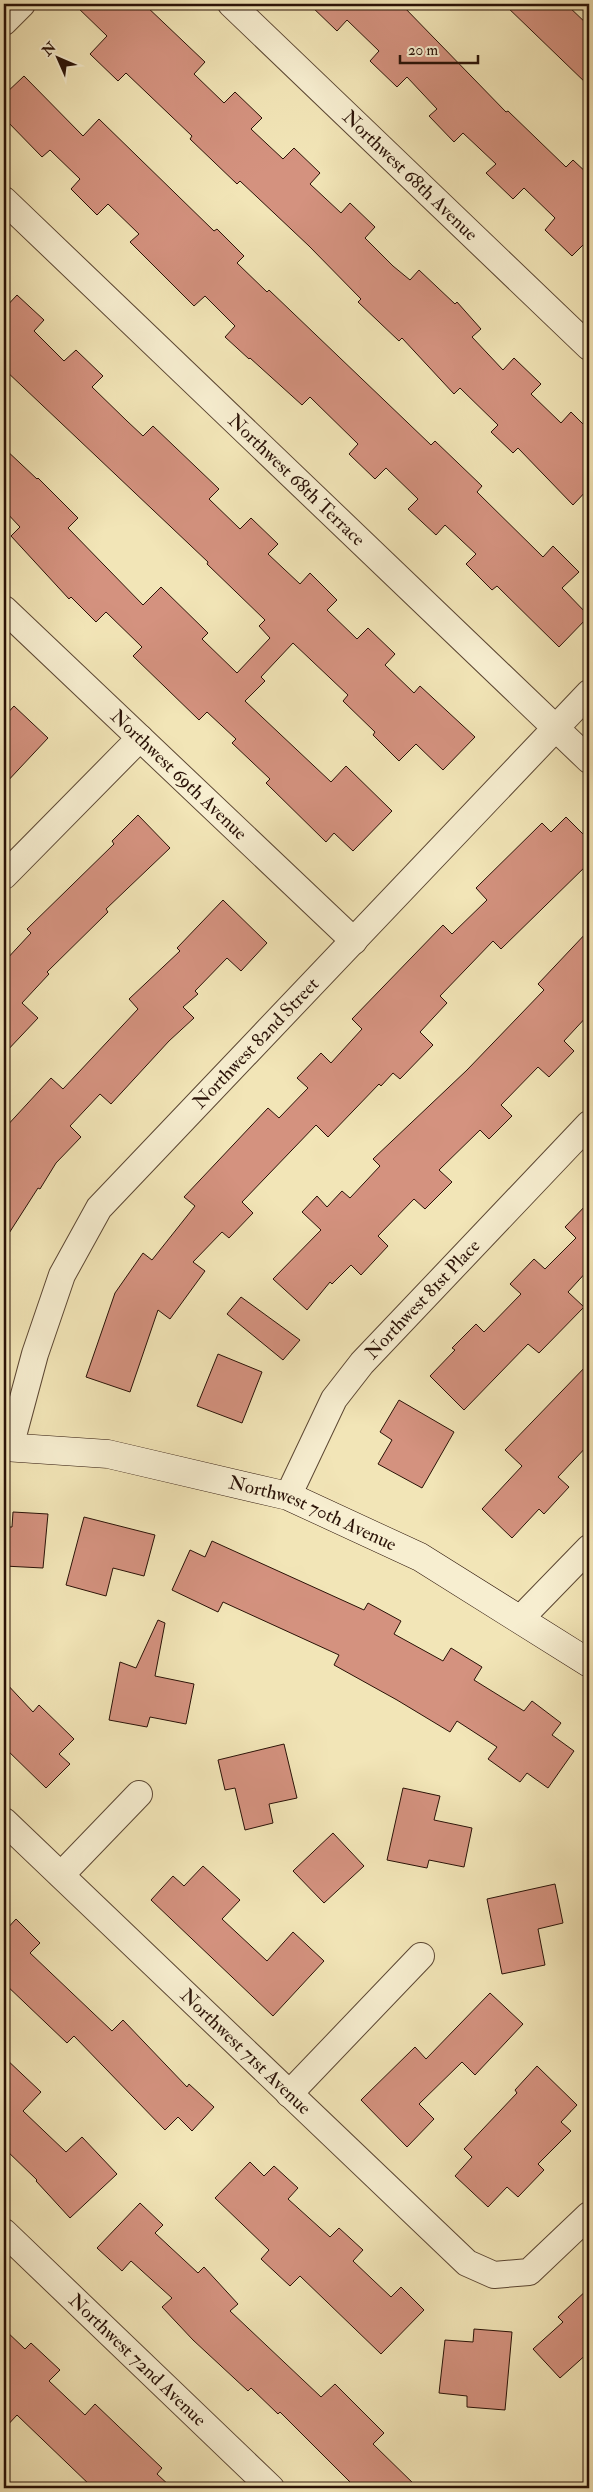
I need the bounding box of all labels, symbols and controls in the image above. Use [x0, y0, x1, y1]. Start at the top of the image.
north arrow [32, 32, 82, 82]
scale bar [400, 32, 478, 64]
text: N [38, 38, 60, 60]
text: 20 m [408, 41, 438, 60]
street label: Northwest 68th Avenue [337, 105, 483, 246]
street label: Northwest 68th Terrace [223, 409, 370, 551]
street label: Northwest 69th Avenue [105, 704, 252, 845]
street label: Northwest 82nd Street [188, 972, 324, 1114]
street label: Northwest 81st Place [360, 1234, 485, 1364]
street label: Northwest 70th Avenue [226, 1471, 400, 1557]
street label: Northwest 71st Avenue [175, 1983, 316, 2120]
street label: Northwest 72nd Avenue [64, 2289, 211, 2432]

